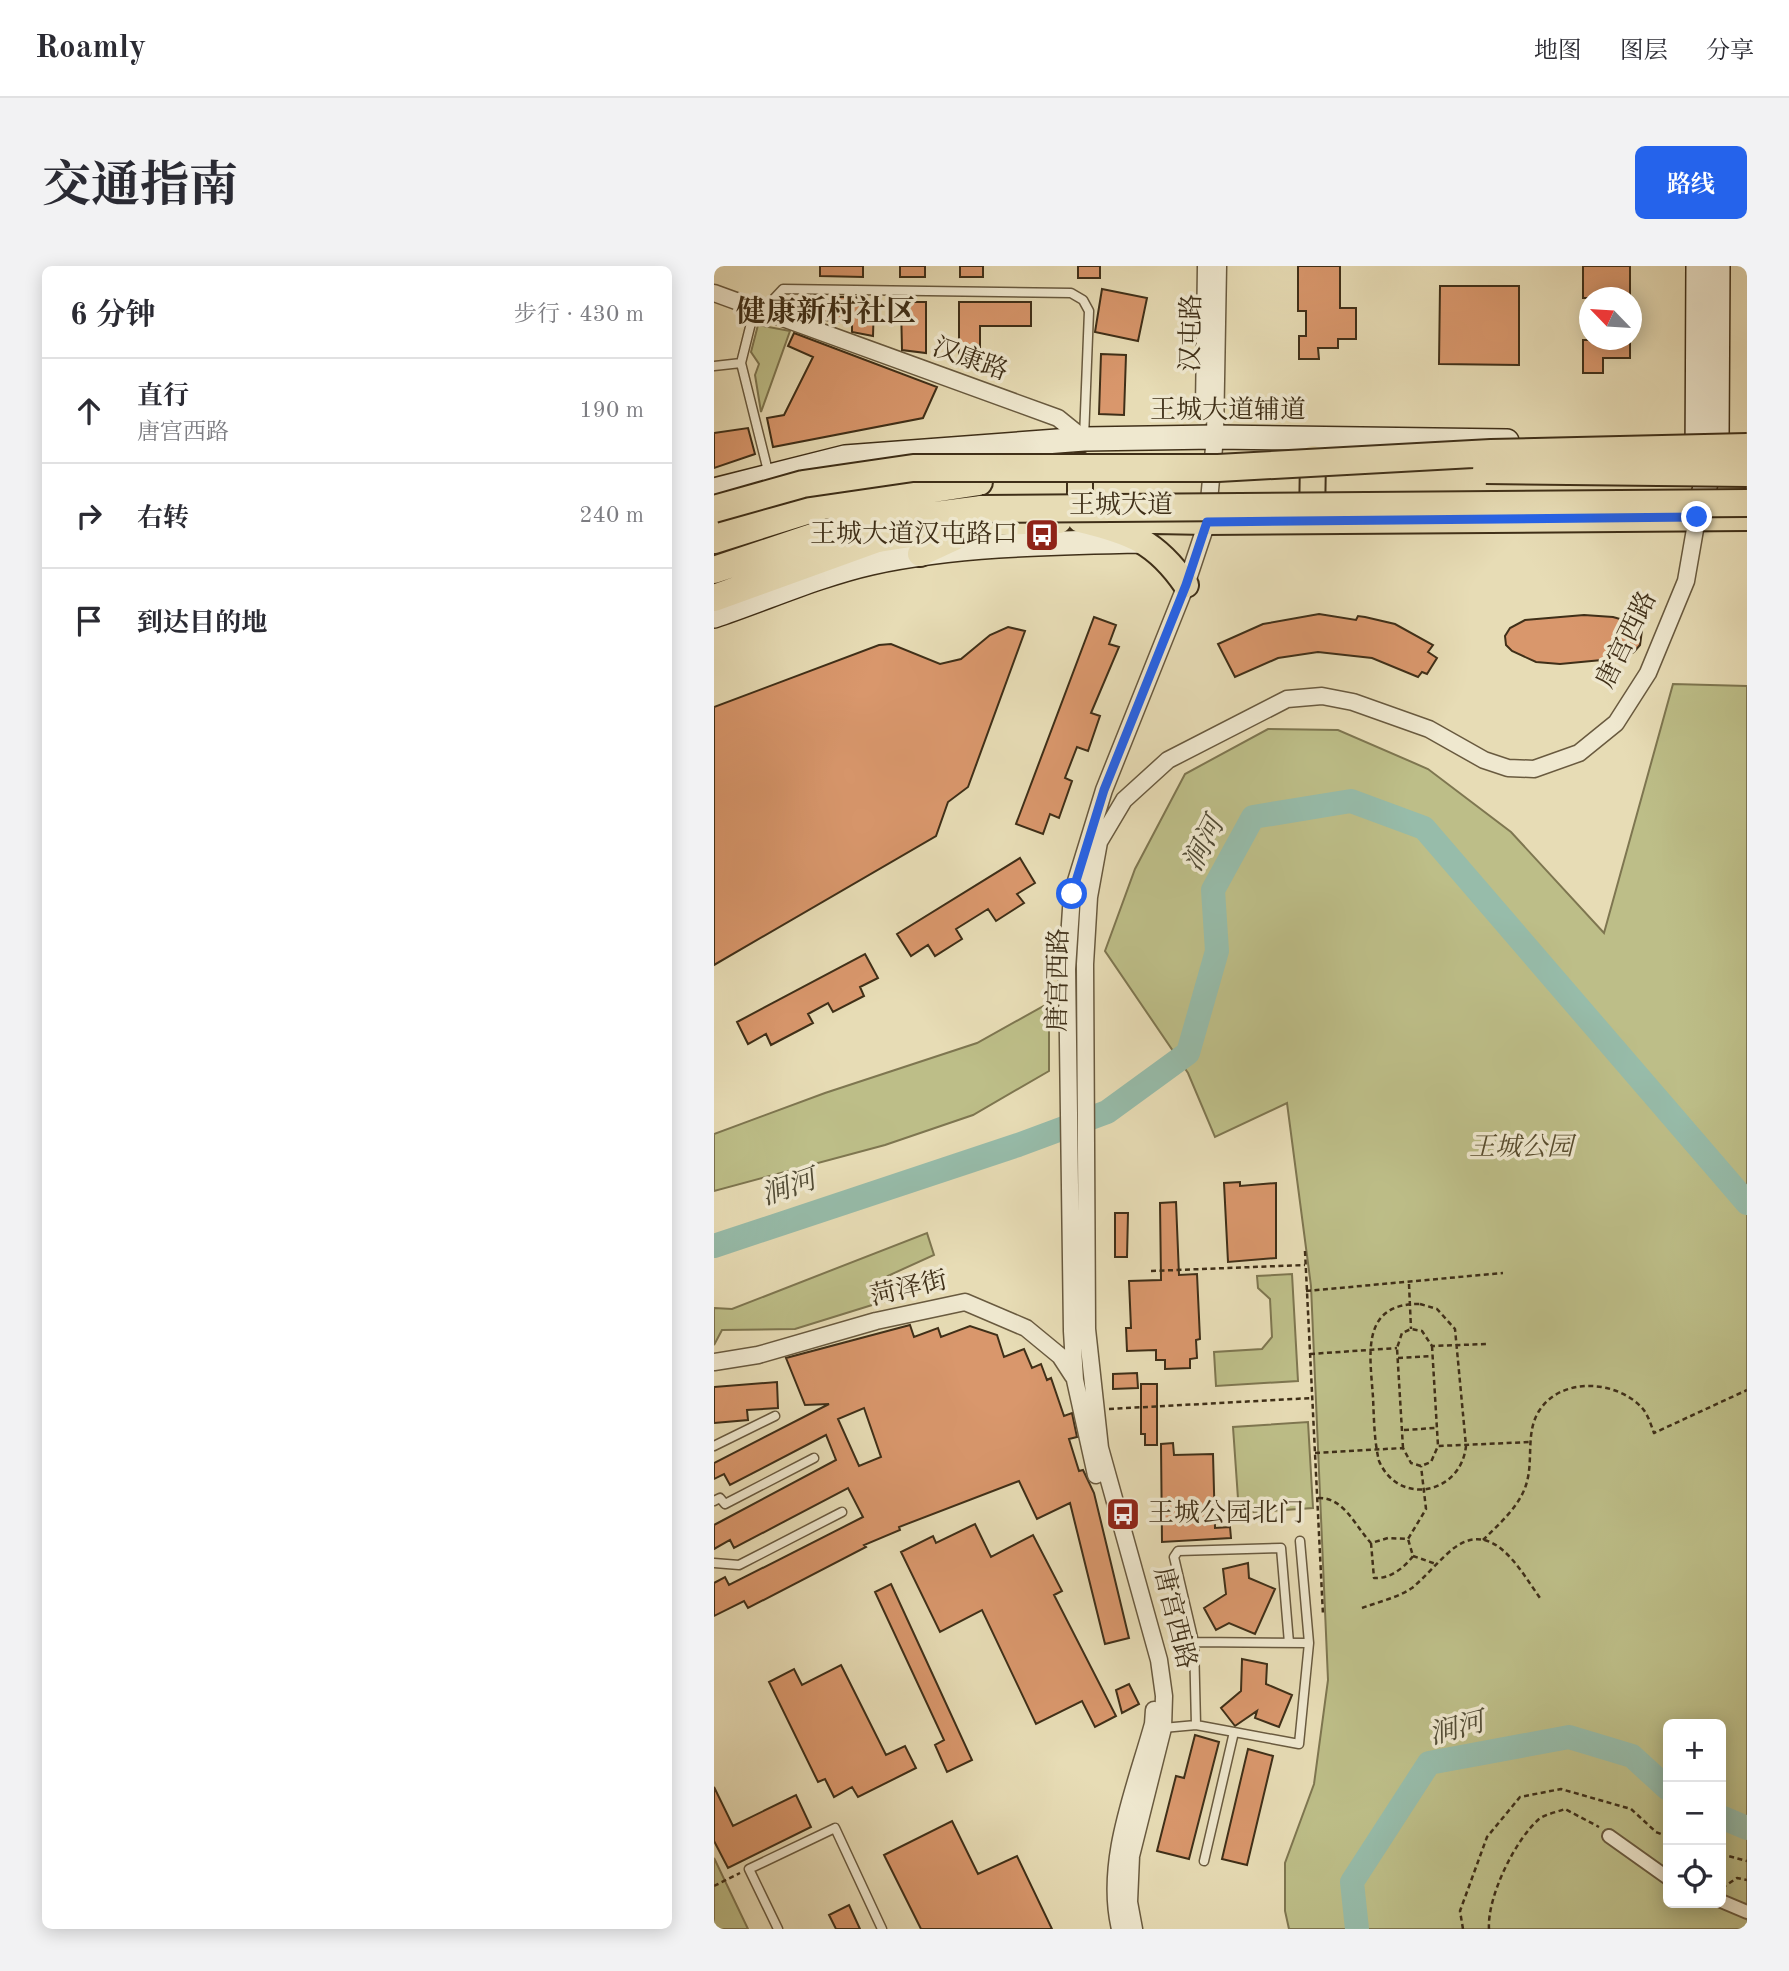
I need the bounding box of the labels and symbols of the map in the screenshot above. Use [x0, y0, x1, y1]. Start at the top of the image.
north arrow [1579, 287, 1642, 350]
street label: 汉屯路 [1176, 294, 1206, 372]
district label: 健康新村社区 [736, 295, 916, 328]
street label: 汉康路 [929, 332, 1012, 386]
street label: 王城大道辅道 [1150, 396, 1306, 424]
street label: 王城大道 [1069, 491, 1173, 519]
route end [1681, 501, 1712, 532]
bus stop icon: 王城大道汉屯路口 [1023, 516, 1061, 554]
place label: 王城大道汉屯路口 [810, 520, 1018, 548]
street label: 唐宫西路 [1591, 587, 1661, 692]
water label: 涧河 [1177, 808, 1232, 876]
route start [1056, 878, 1087, 909]
street label: 唐宫西路 [1043, 928, 1073, 1032]
park label: 王城公园 [1469, 1133, 1577, 1161]
water label: 涧河 [757, 1162, 825, 1211]
street label: 菏泽街 [868, 1266, 950, 1310]
bus stop icon: 王城公园北门 [1104, 1495, 1142, 1533]
place label: 王城公园北门 [1148, 1499, 1304, 1527]
street label: 唐宫西路 [1149, 1564, 1201, 1672]
water label: 涧河 [1426, 1705, 1492, 1751]

